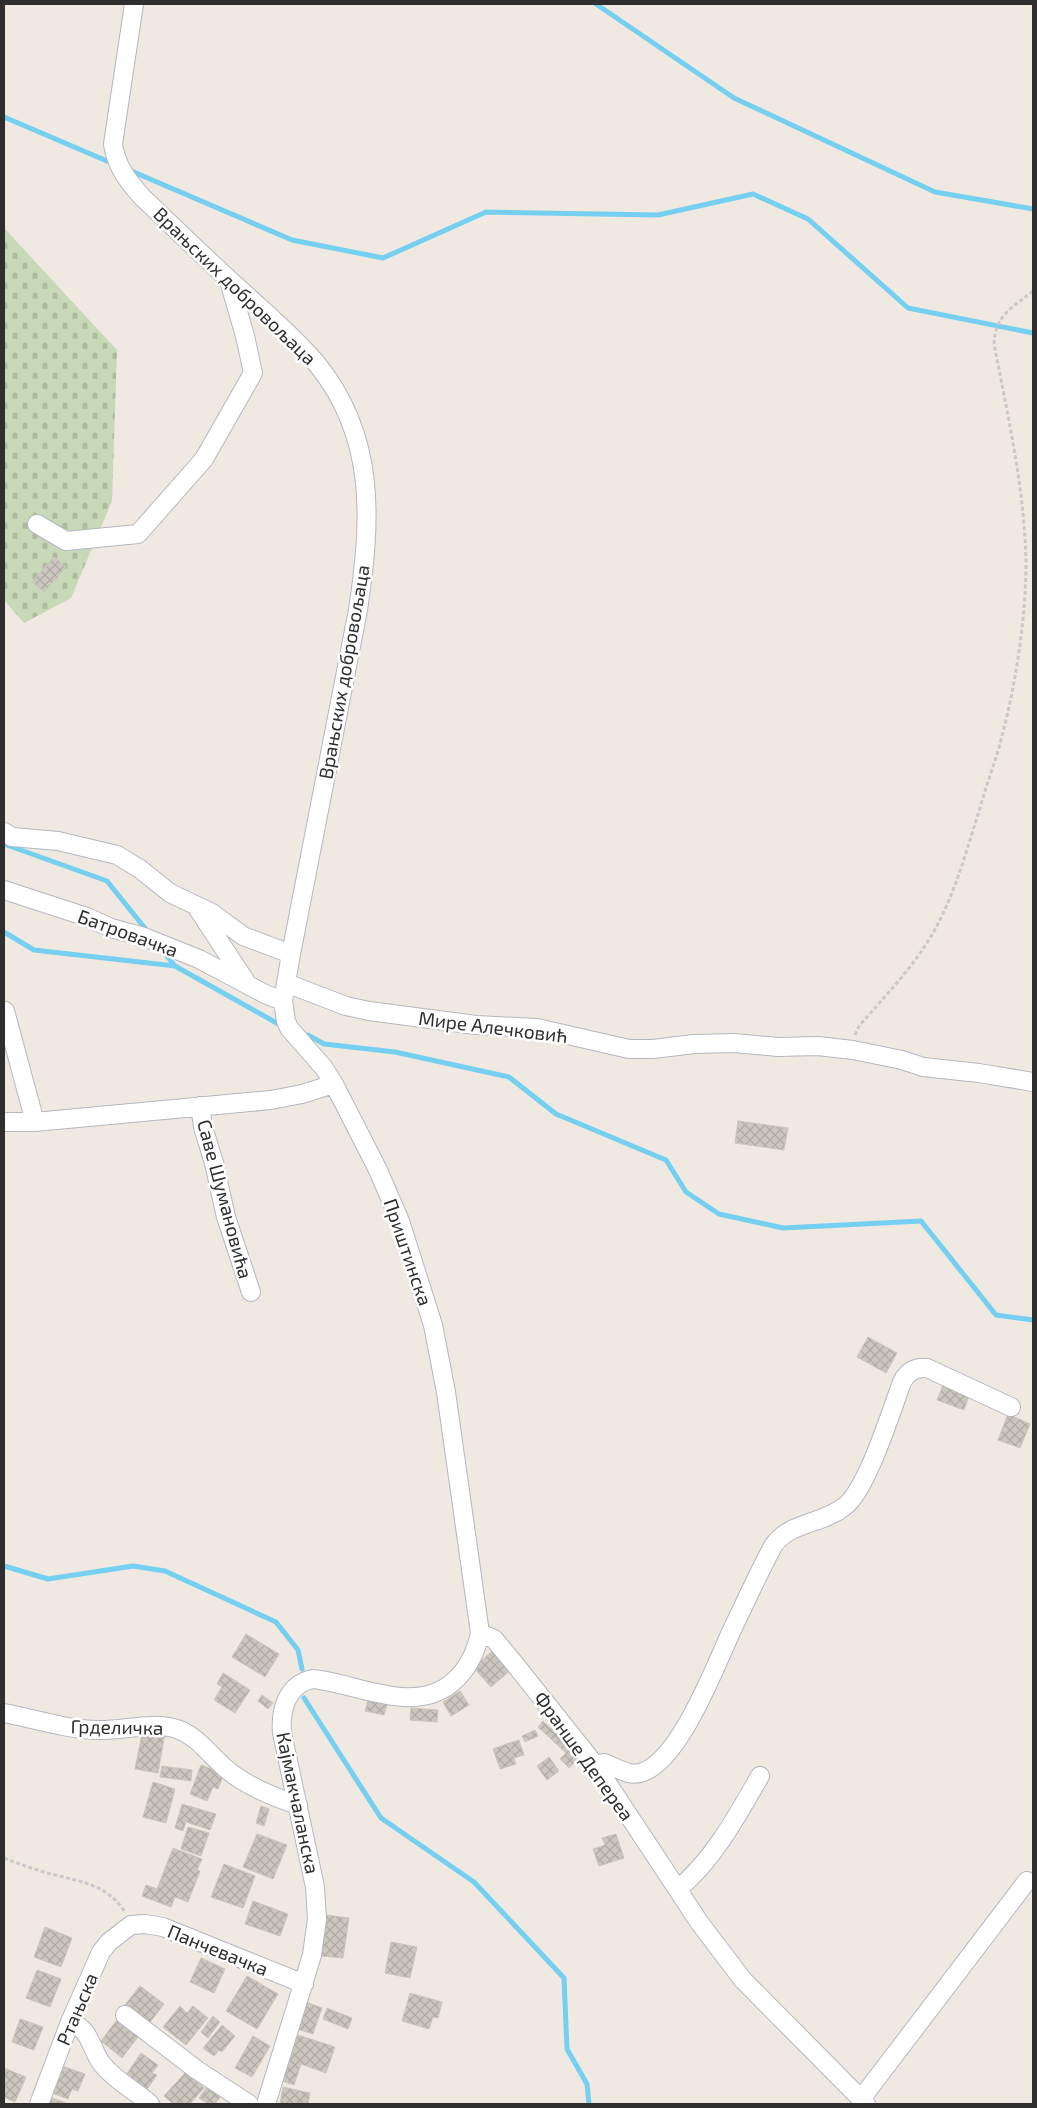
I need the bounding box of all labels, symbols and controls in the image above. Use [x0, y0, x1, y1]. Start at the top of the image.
street label: Врањских добровољаца [149, 202, 321, 369]
street label: Врањских добровољаца [313, 563, 374, 781]
street label: Батровачка [75, 904, 181, 961]
street label: Мире Алечковић [417, 1006, 569, 1047]
street label: Саве Шумановића [192, 1117, 258, 1281]
street label: Приштинска [379, 1195, 438, 1308]
street label: Франше Депереа [530, 1687, 639, 1825]
street label: Грделичка [70, 1714, 164, 1739]
street label: Кајмакчаланска [272, 1730, 325, 1876]
street label: Панчевачка [165, 1919, 272, 1980]
street label: Ртањска [51, 1969, 102, 2048]

